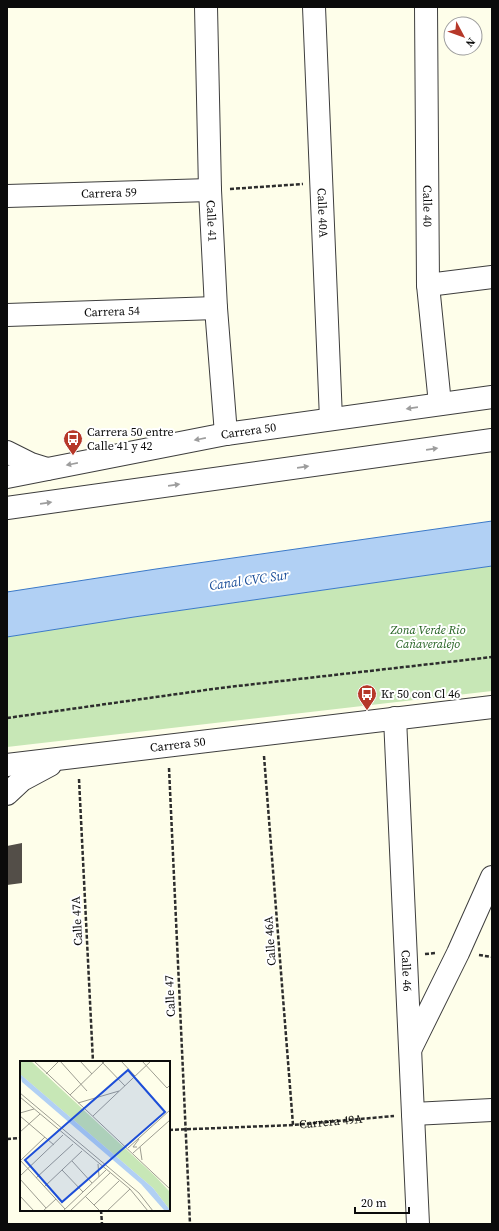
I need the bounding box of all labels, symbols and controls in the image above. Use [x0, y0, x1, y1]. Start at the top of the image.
north arrow [443, 16, 483, 56]
text: N [462, 34, 478, 50]
street label: Carrera 59 [81, 184, 137, 202]
street label: Calle 40 [419, 185, 436, 227]
street label: Calle 40A [313, 188, 332, 238]
street label: Calle 41 [203, 200, 221, 242]
street label: Carrera 54 [84, 303, 140, 320]
one-way arrow [406, 404, 418, 411]
street label: Carrera 50 [220, 419, 277, 443]
place label: Carrera 50 entre Calle 41 y 42 [87, 424, 174, 454]
bus stop icon: Carrera 50 entre Calle 41 y 42 [62, 428, 84, 456]
one-way arrow [194, 436, 206, 442]
one-way arrow [426, 446, 438, 452]
one-way arrow [66, 462, 79, 468]
one-way arrow [297, 464, 309, 470]
one-way arrow [168, 482, 180, 488]
one-way arrow [40, 500, 52, 506]
water label: Canal CVC Sur [208, 566, 291, 594]
park label: Zona Verde Rio Cañaveralejo [389, 622, 466, 652]
bus stop icon: Kr 50 con Cl 46 [356, 683, 378, 711]
place label: Kr 50 con Cl 46 [381, 686, 460, 702]
street label: Carrera 50 [149, 733, 206, 756]
street label: Calle 47A [68, 896, 86, 946]
street label: Calle 46A [260, 916, 280, 966]
street label: Calle 46 [398, 949, 415, 992]
street label: Calle 47 [161, 975, 179, 1017]
inset map [20, 1061, 170, 1211]
street label: Carrera 49A [298, 1111, 363, 1132]
scale bar [355, 1189, 409, 1215]
text: 20 m [361, 1195, 387, 1211]

